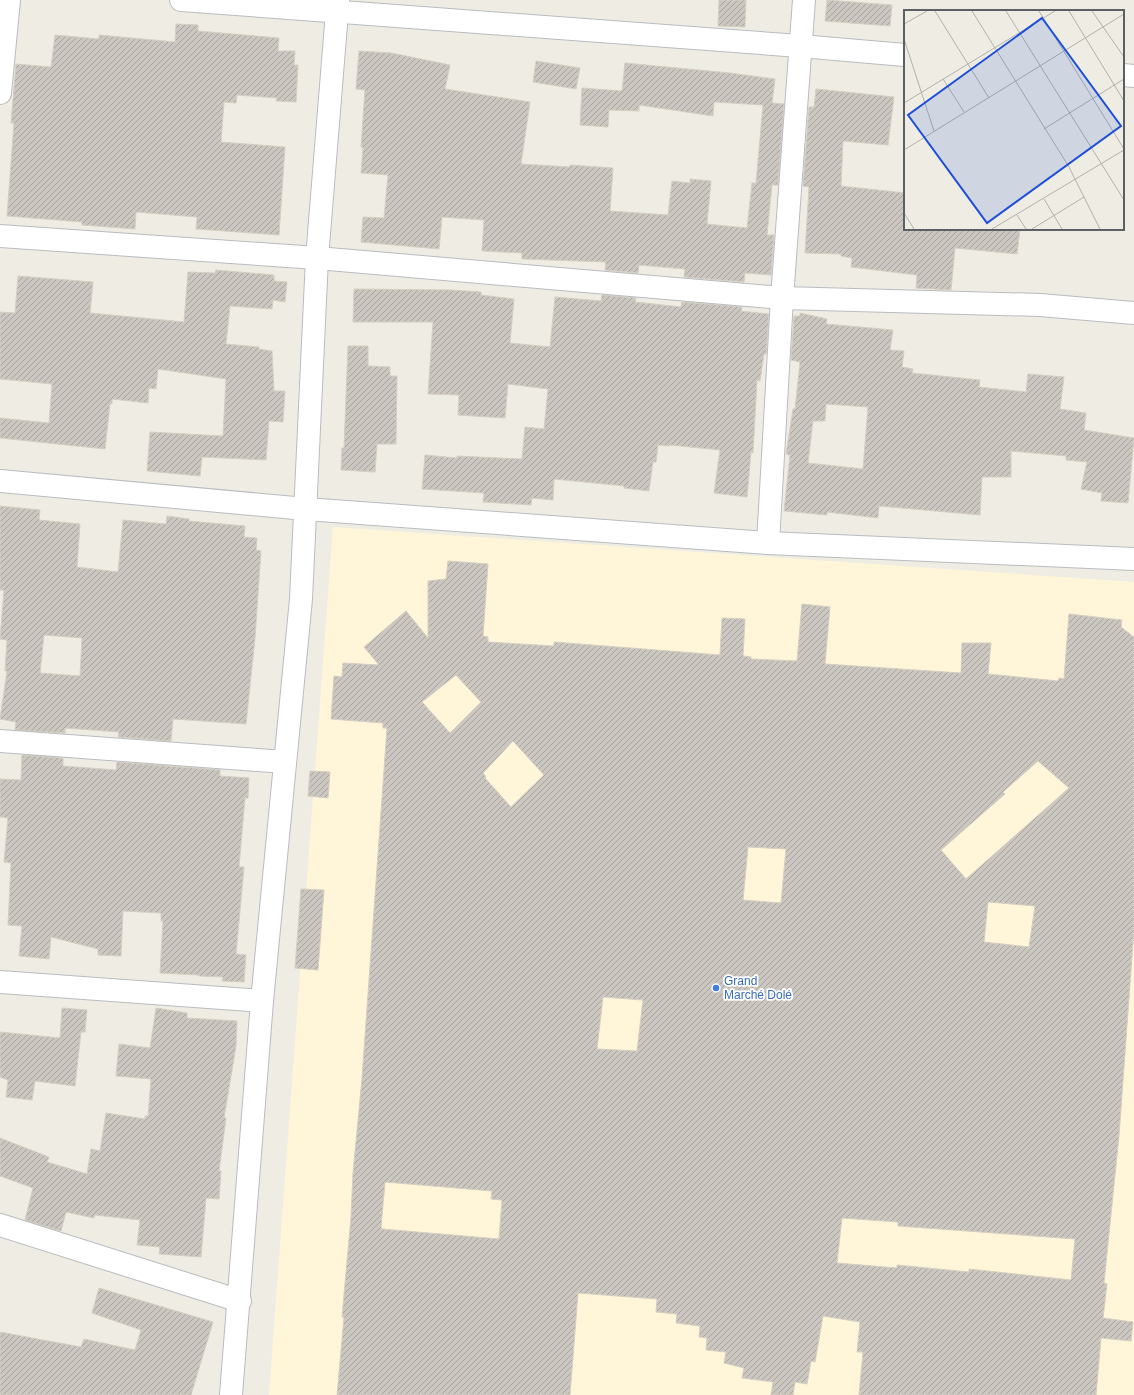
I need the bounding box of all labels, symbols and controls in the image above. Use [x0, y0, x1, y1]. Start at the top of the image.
inset map [904, 10, 1124, 230]
place label: Grand Marché Dolé [724, 974, 792, 1002]
marker: Grand Marché Dolé [711, 983, 721, 993]

